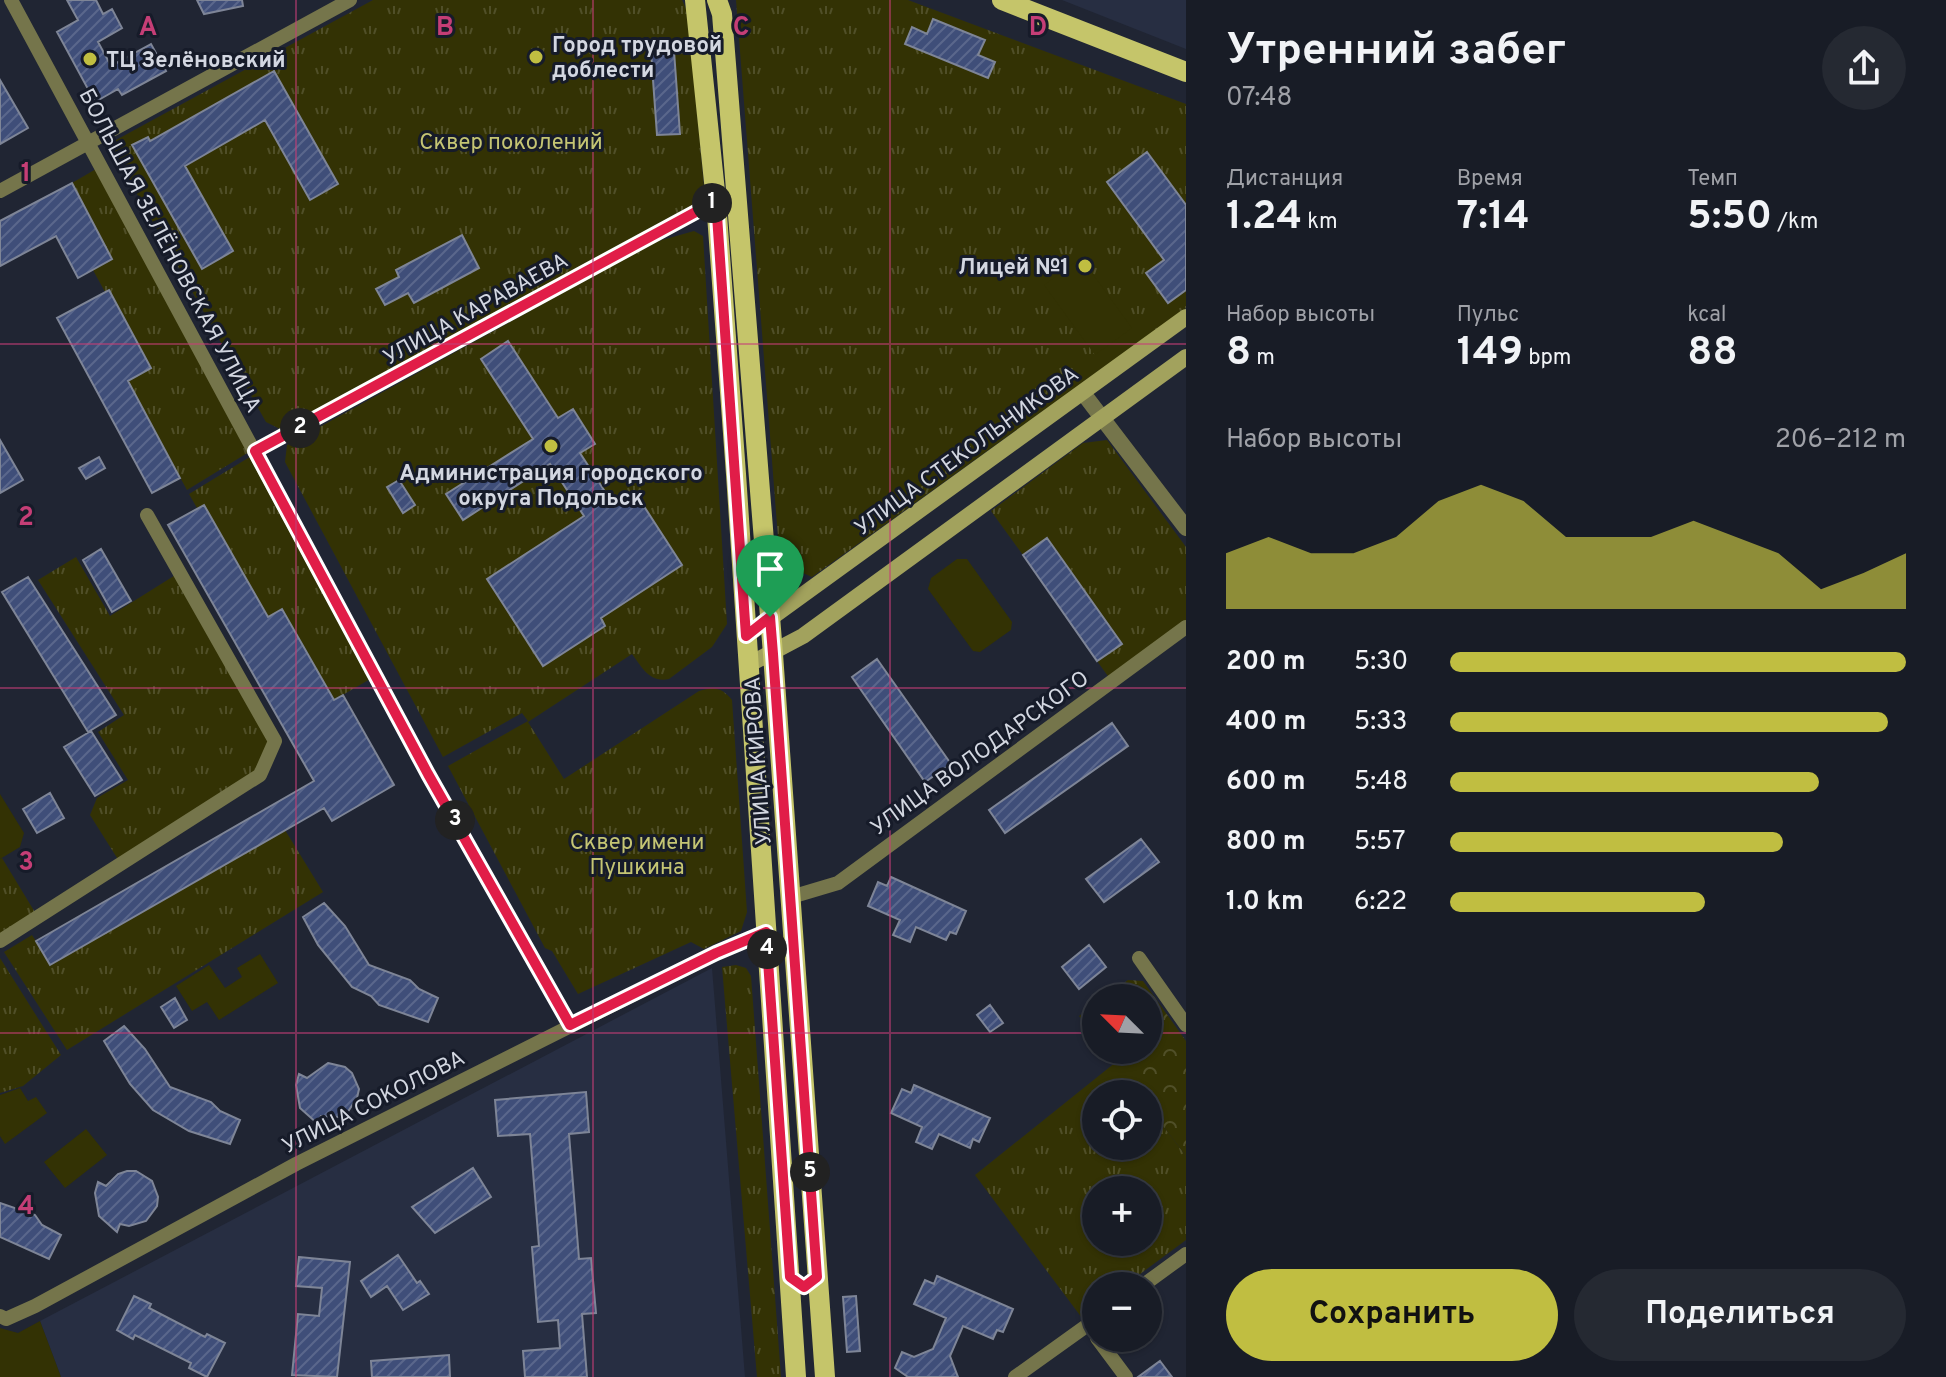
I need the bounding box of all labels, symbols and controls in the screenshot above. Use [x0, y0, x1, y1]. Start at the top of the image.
text: A [139, 12, 157, 45]
text: B [436, 12, 454, 45]
text: C [733, 12, 749, 45]
text: D [1029, 12, 1047, 45]
text: Утренний забег [1226, 24, 1566, 80]
button: share [1822, 26, 1906, 110]
place label: Город трудовой доблести [552, 33, 722, 85]
place label: ТЦ Зелёновский [106, 48, 286, 75]
marker: Город трудовой доблести [527, 48, 545, 66]
marker: ТЦ Зелёновский [81, 50, 99, 68]
text: 07:48 [1226, 82, 1292, 115]
street label: БОЛЬШАЯ ЗЕЛЁНОВСКАЯ УЛИЦА [72, 83, 268, 418]
park label: Сквер поколений [419, 130, 603, 157]
text: 1 [21, 158, 31, 191]
text: Дистанция [1226, 166, 1343, 193]
text: Время [1457, 166, 1523, 193]
text: Темп [1687, 166, 1738, 193]
pin: 1 [692, 183, 732, 223]
text: 1 [708, 189, 716, 216]
text: 1.24 [1226, 193, 1302, 243]
text: 7:14 [1457, 193, 1530, 243]
text: 5:50 [1687, 193, 1772, 243]
text: km [1302, 209, 1338, 236]
text: /km [1772, 209, 1818, 236]
street label: УЛИЦА КАРАВАЕВА [379, 248, 573, 372]
place label: Лицeй №1 [958, 255, 1069, 282]
marker: Лицeй №1 [1076, 257, 1094, 275]
text: Набор высоты [1226, 302, 1375, 329]
text: Пульс [1457, 302, 1519, 329]
text: kcal [1687, 302, 1726, 329]
text: 8 [1226, 329, 1251, 379]
text: 149 [1457, 329, 1523, 379]
text: 88 [1687, 329, 1738, 379]
text: m [1251, 345, 1275, 372]
text: bpm [1523, 345, 1571, 372]
street label: УЛИЦА СТЕКОЛЬНИКОВА [850, 362, 1085, 542]
pin: 2 [280, 408, 320, 448]
text: 2 [293, 414, 307, 441]
text: Набор высоты [1226, 424, 1402, 457]
text: 206–212 m [1775, 424, 1906, 457]
marker: Администрация городского округа Подольск [542, 437, 560, 455]
place label: Администрация городского округа Подольск [399, 461, 703, 513]
text: 2 [18, 502, 34, 535]
pin [736, 535, 804, 617]
icon: arrive [748, 547, 792, 591]
text: 200 m [1226, 646, 1305, 679]
text: 5:30 [1354, 646, 1408, 679]
street label: УЛИЦА ВОЛОДАРСКОГО [866, 666, 1095, 842]
street label: УЛИЦА КИРОВА [740, 676, 779, 846]
text: 400 m [1226, 706, 1306, 739]
text: 5:33 [1354, 706, 1407, 739]
text: 600 m [1226, 766, 1306, 799]
text: 5:48 [1354, 766, 1408, 799]
pin: 3 [435, 800, 475, 840]
text: 3 [448, 806, 462, 833]
text: 800 m [1226, 826, 1306, 859]
text: 5:57 [1354, 826, 1405, 859]
park label: Сквер имени Пушкина [570, 830, 704, 882]
text: 3 [18, 847, 34, 880]
text: 1.0 km [1226, 886, 1304, 919]
text: 6:22 [1354, 886, 1407, 919]
pin: 4 [747, 929, 787, 969]
text: 4 [760, 935, 774, 962]
north arrow [1082, 984, 1162, 1064]
map controls [1082, 984, 1162, 1352]
street label: УЛИЦА СОКОЛОВА [278, 1045, 470, 1161]
button: locate [1082, 1080, 1162, 1160]
pin: 5 [790, 1152, 830, 1192]
text: 5 [803, 1158, 817, 1185]
button: + [1082, 1176, 1162, 1256]
text: 4 [18, 1191, 34, 1224]
button: Сохранить [1226, 1269, 1558, 1361]
button: Поделиться [1574, 1269, 1906, 1361]
button: − [1082, 1272, 1162, 1352]

